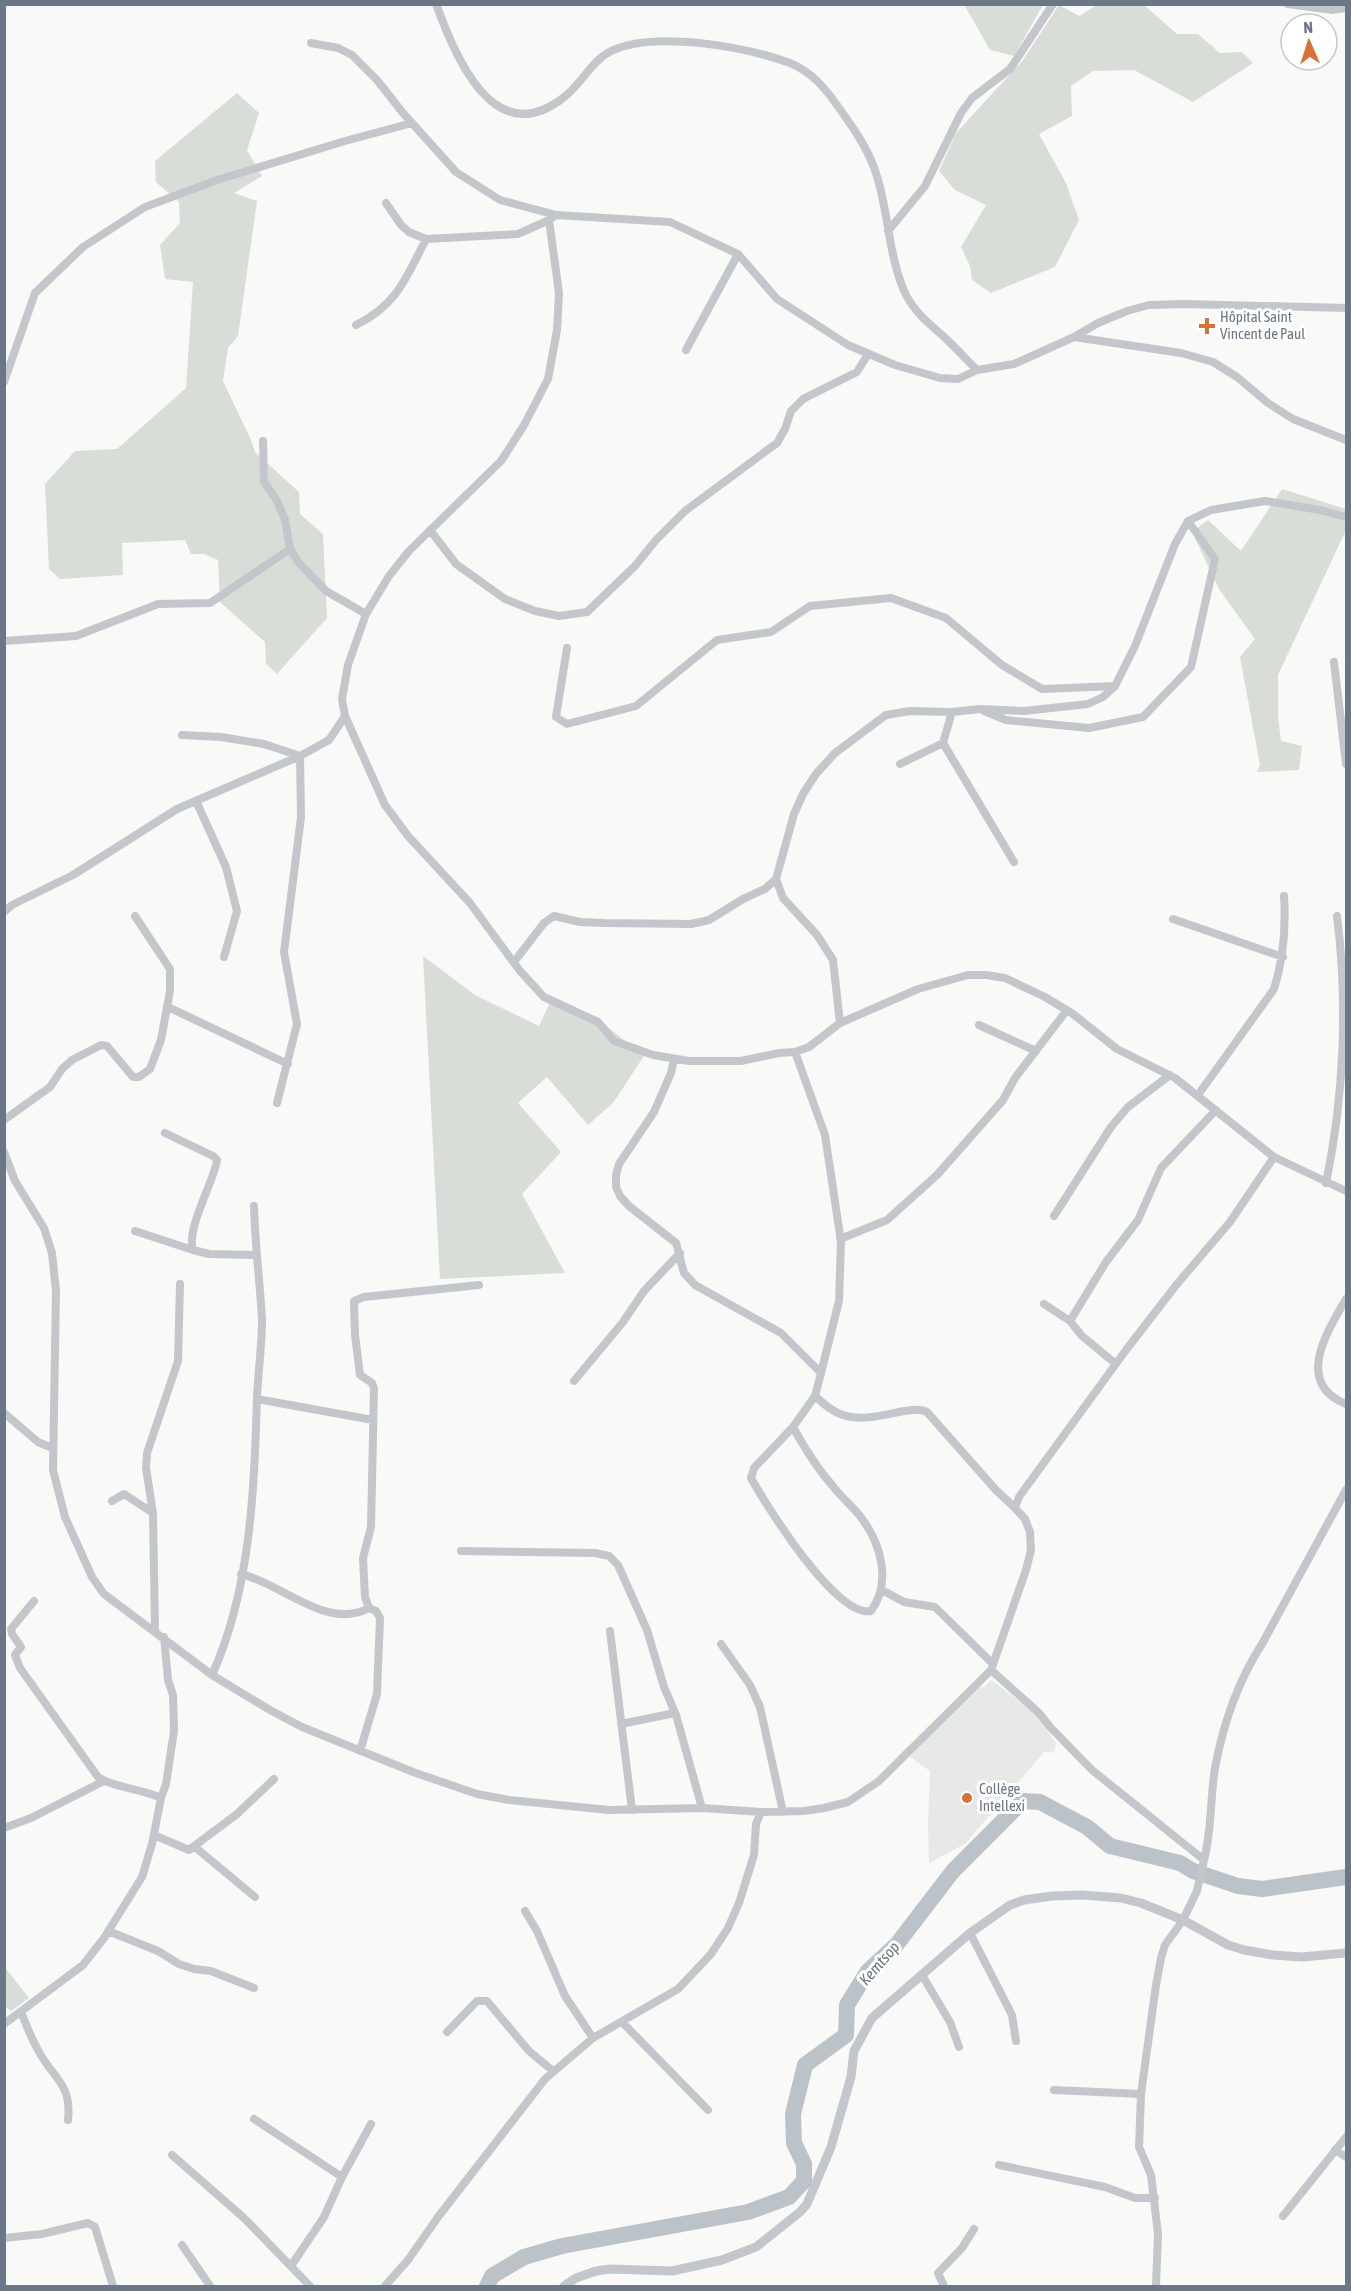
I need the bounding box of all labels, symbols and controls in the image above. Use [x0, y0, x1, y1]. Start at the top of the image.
north arrow [1279, 12, 1339, 72]
text: N [1303, 18, 1313, 36]
place label: Hôpital Saint Vincent de Paul [1220, 308, 1305, 342]
marker: Hôpital Saint Vincent de Paul [1198, 317, 1216, 335]
place label: Collège Intellexi [979, 1780, 1025, 1814]
marker: Collège Intellexi [960, 1791, 974, 1805]
water label: Kemtsop [855, 1938, 903, 1989]

